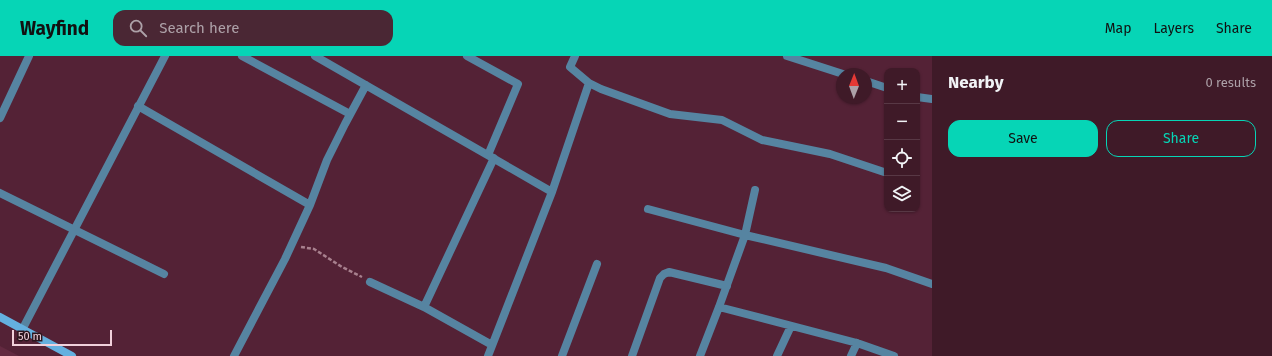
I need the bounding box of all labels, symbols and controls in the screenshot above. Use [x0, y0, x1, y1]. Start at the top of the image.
search box [113, 10, 393, 46]
text: Wayfind [20, 17, 89, 40]
icon: search [127, 17, 149, 39]
text: Search here [159, 19, 239, 37]
text: Map [1105, 20, 1131, 37]
text: Layers [1153, 20, 1194, 37]
text: Share [1216, 20, 1252, 37]
north arrow [836, 68, 872, 104]
map controls [884, 68, 920, 212]
button: + [884, 68, 920, 104]
text: Nearby [948, 72, 1003, 93]
text: 0 results [1205, 75, 1256, 90]
button: − [884, 104, 920, 140]
button: Save [948, 120, 1098, 157]
button: Share [1106, 120, 1256, 157]
button: locate [884, 140, 920, 176]
button: layers [884, 176, 920, 212]
scale bar [12, 328, 112, 347]
text: 50 m [18, 330, 42, 343]

